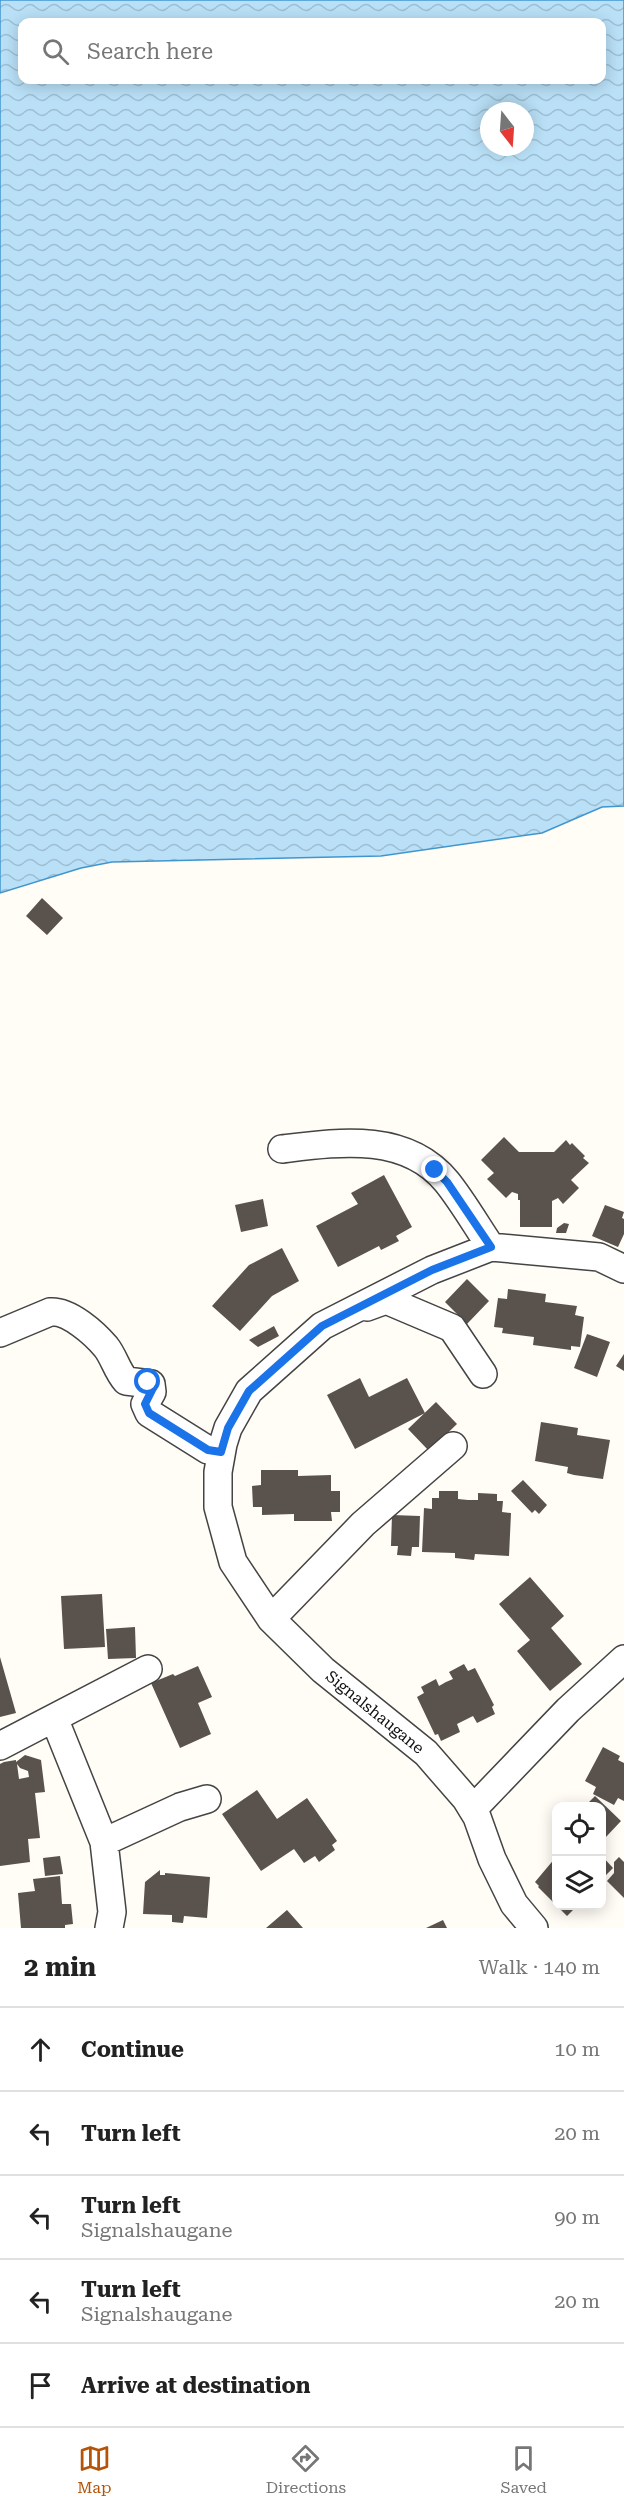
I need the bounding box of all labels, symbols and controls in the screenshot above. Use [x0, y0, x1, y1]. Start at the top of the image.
search box [18, 18, 606, 84]
icon: search [39, 35, 72, 68]
text: Search here [87, 39, 213, 64]
north arrow [480, 102, 534, 156]
route end [421, 1156, 447, 1182]
route start [134, 1368, 160, 1394]
street label: Signalshaugane [322, 1666, 428, 1758]
map controls [552, 1802, 606, 1910]
button: locate [552, 1802, 606, 1856]
button: layers [552, 1856, 606, 1910]
text: 2 min [24, 1952, 96, 1982]
text: Walk · 140 m [479, 1955, 600, 1979]
icon: ahead [24, 2033, 57, 2066]
text: Continue [81, 2037, 184, 2062]
text: 10 m [554, 2037, 600, 2061]
icon: left [24, 2117, 57, 2150]
text: Turn left [81, 2121, 181, 2146]
text: 20 m [554, 2121, 600, 2145]
text: Turn left [81, 2193, 181, 2218]
icon: left [24, 2201, 57, 2234]
text: 90 m [554, 2205, 600, 2229]
text: Signalshaugane [81, 2218, 233, 2242]
text: Turn left [81, 2277, 181, 2302]
icon: left [24, 2285, 57, 2318]
text: 20 m [554, 2289, 600, 2313]
text: Signalshaugane [81, 2302, 233, 2326]
icon: arrive [24, 2369, 57, 2402]
text: Arrive at destination [81, 2373, 310, 2398]
tab: Map [77, 2442, 111, 2497]
tab: Directions [266, 2442, 346, 2497]
tab: Saved [500, 2442, 547, 2497]

